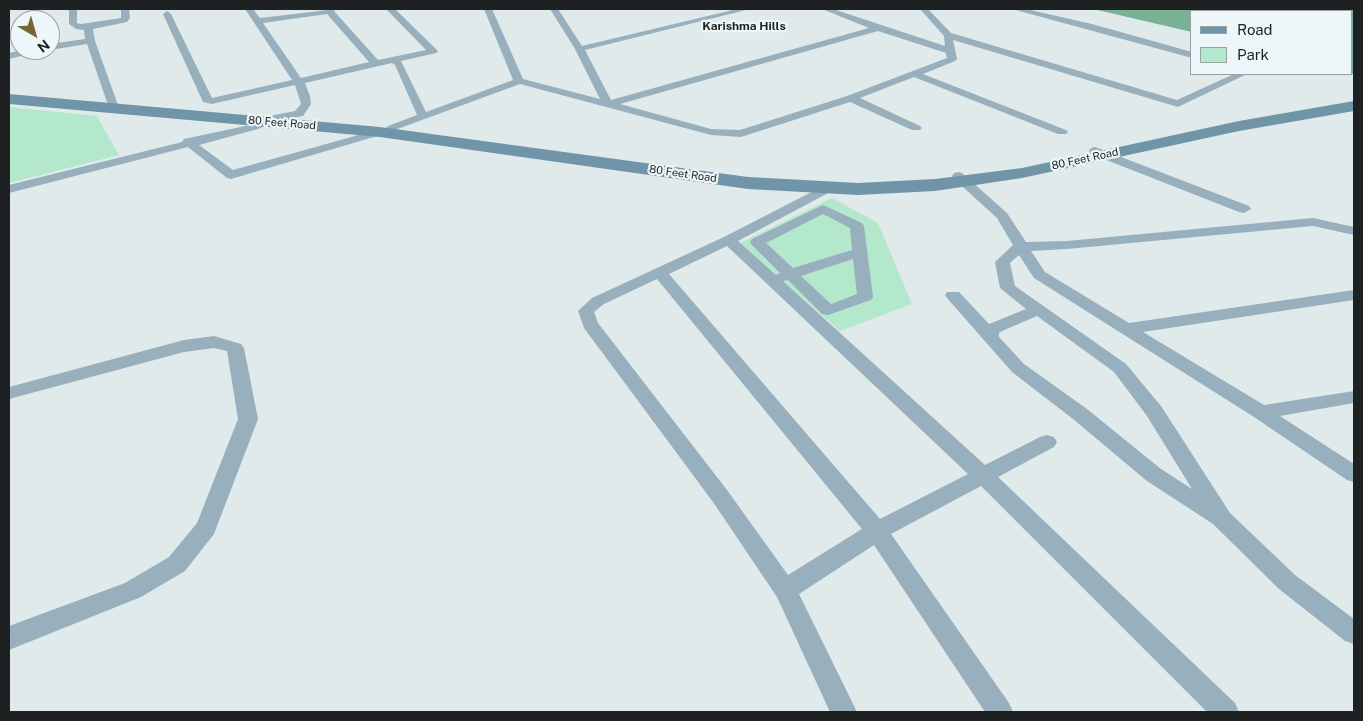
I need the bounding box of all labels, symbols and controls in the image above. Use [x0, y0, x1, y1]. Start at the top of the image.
north arrow [10, 10, 60, 60]
legend [1190, 10, 1353, 75]
district label: Karishma Hills [702, 19, 786, 33]
text: Road [1237, 21, 1273, 38]
text: N [34, 36, 53, 56]
text: Park [1237, 46, 1269, 63]
street label: 80 Feet Road [248, 113, 316, 133]
street label: 80 Feet Road [1050, 145, 1120, 173]
street label: 80 Feet Road [648, 163, 718, 185]

